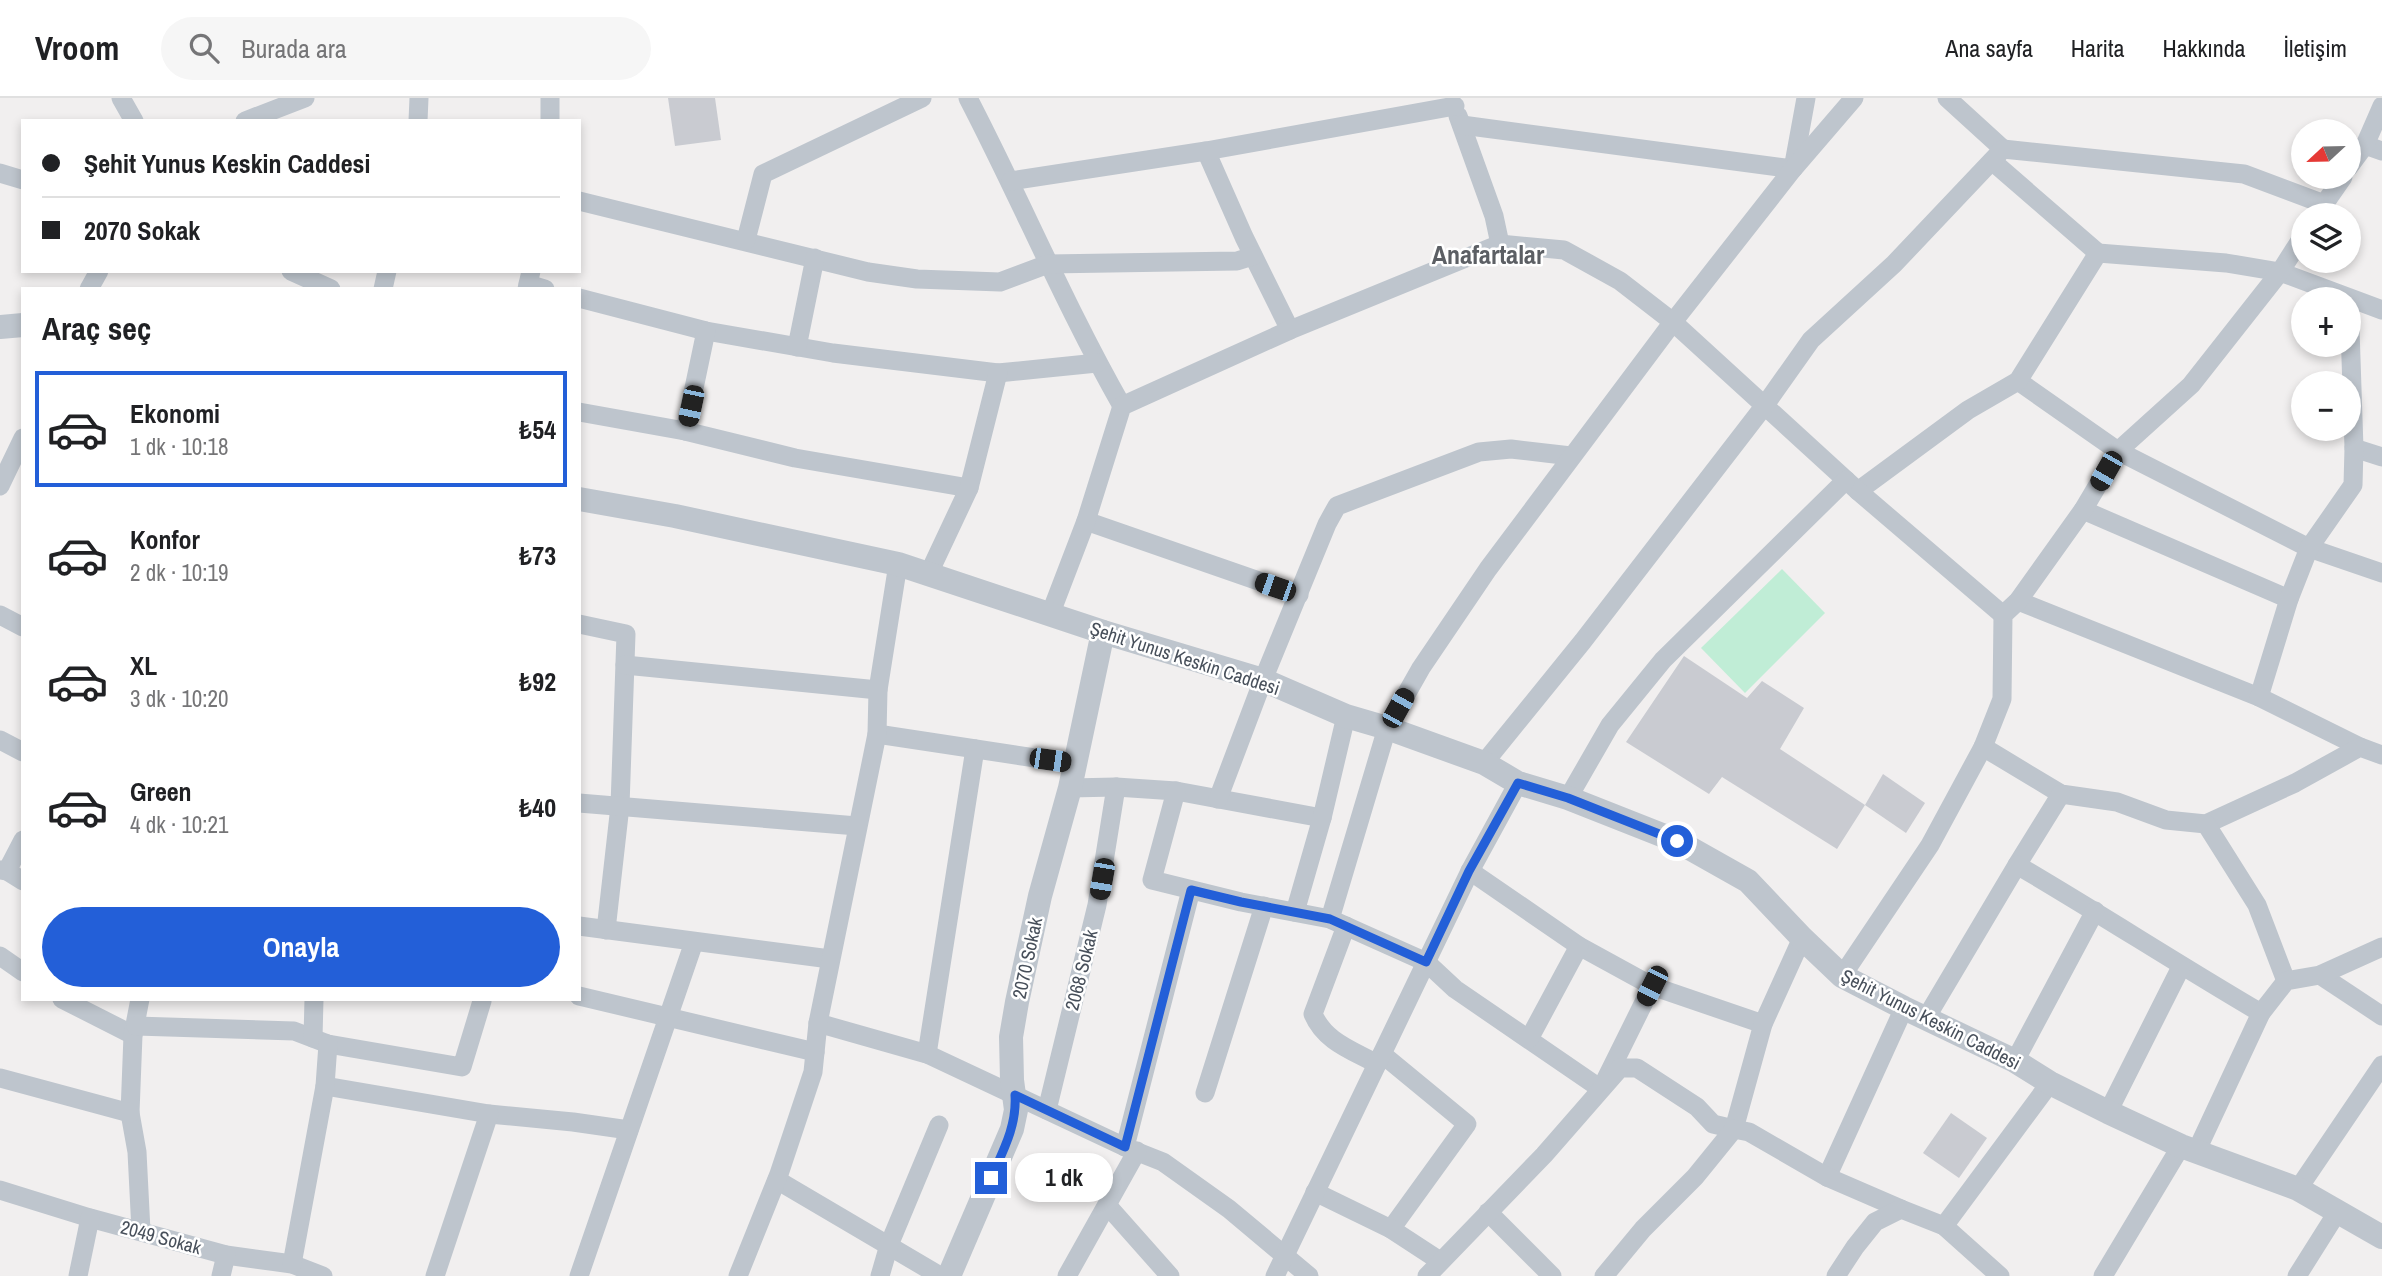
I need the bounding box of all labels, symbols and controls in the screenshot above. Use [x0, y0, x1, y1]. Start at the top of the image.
search box [161, 17, 651, 80]
text: Vroom [35, 26, 119, 70]
icon: search [185, 29, 223, 67]
text: Burada ara [241, 31, 347, 66]
text: Ana sayfa [1945, 32, 2033, 64]
text: Harita [2071, 32, 2124, 64]
text: Hakkında [2162, 32, 2246, 64]
text: İletişim [2284, 32, 2347, 64]
north arrow [2291, 119, 2361, 189]
map controls [2291, 119, 2361, 441]
text: Şehit Yunus Keskin Caddesi [84, 146, 370, 181]
button: layers [2291, 203, 2361, 273]
text: 2070 Sokak [84, 213, 200, 248]
district label: Anafartalar [1432, 237, 1545, 272]
button: + [2291, 287, 2361, 357]
text: Araç seç [42, 307, 151, 350]
button: − [2291, 371, 2361, 441]
car [677, 383, 706, 429]
text: Ekonomi [130, 396, 220, 431]
icon: car [46, 398, 109, 461]
text: ₺54 [519, 412, 556, 447]
text: 1 dk · 10:18 [130, 431, 229, 462]
car [2087, 448, 2126, 494]
text: Konfor [130, 522, 200, 557]
icon: car [46, 524, 109, 587]
text: ₺73 [519, 538, 556, 573]
text: 2 dk · 10:19 [130, 557, 229, 588]
car [1252, 570, 1299, 604]
street label: Şehit Yunus Keskin Caddesi [1087, 615, 1283, 701]
text: XL [130, 648, 157, 683]
icon: car [46, 650, 109, 713]
text: ₺92 [519, 664, 556, 699]
text: 3 dk · 10:20 [130, 683, 229, 714]
car [1379, 685, 1418, 731]
car [1028, 747, 1073, 773]
text: Green [130, 774, 192, 809]
icon: car [46, 776, 109, 839]
text: ₺40 [519, 790, 556, 825]
text: 4 dk · 10:21 [130, 809, 229, 840]
route start [1661, 825, 1693, 857]
car [1089, 856, 1116, 902]
button: Onayla [42, 907, 560, 987]
street label: 2070 Sokak [1006, 915, 1048, 1001]
street label: 2068 Sokak [1058, 927, 1104, 1013]
street label: Şehit Yunus Keskin Caddesi [1837, 962, 2025, 1076]
car [1634, 963, 1671, 1009]
callout: 1 dk [1016, 1154, 1114, 1202]
route end [975, 1162, 1007, 1194]
text: 1 dk [1045, 1162, 1083, 1193]
street label: 2049 Sokak [118, 1214, 204, 1260]

